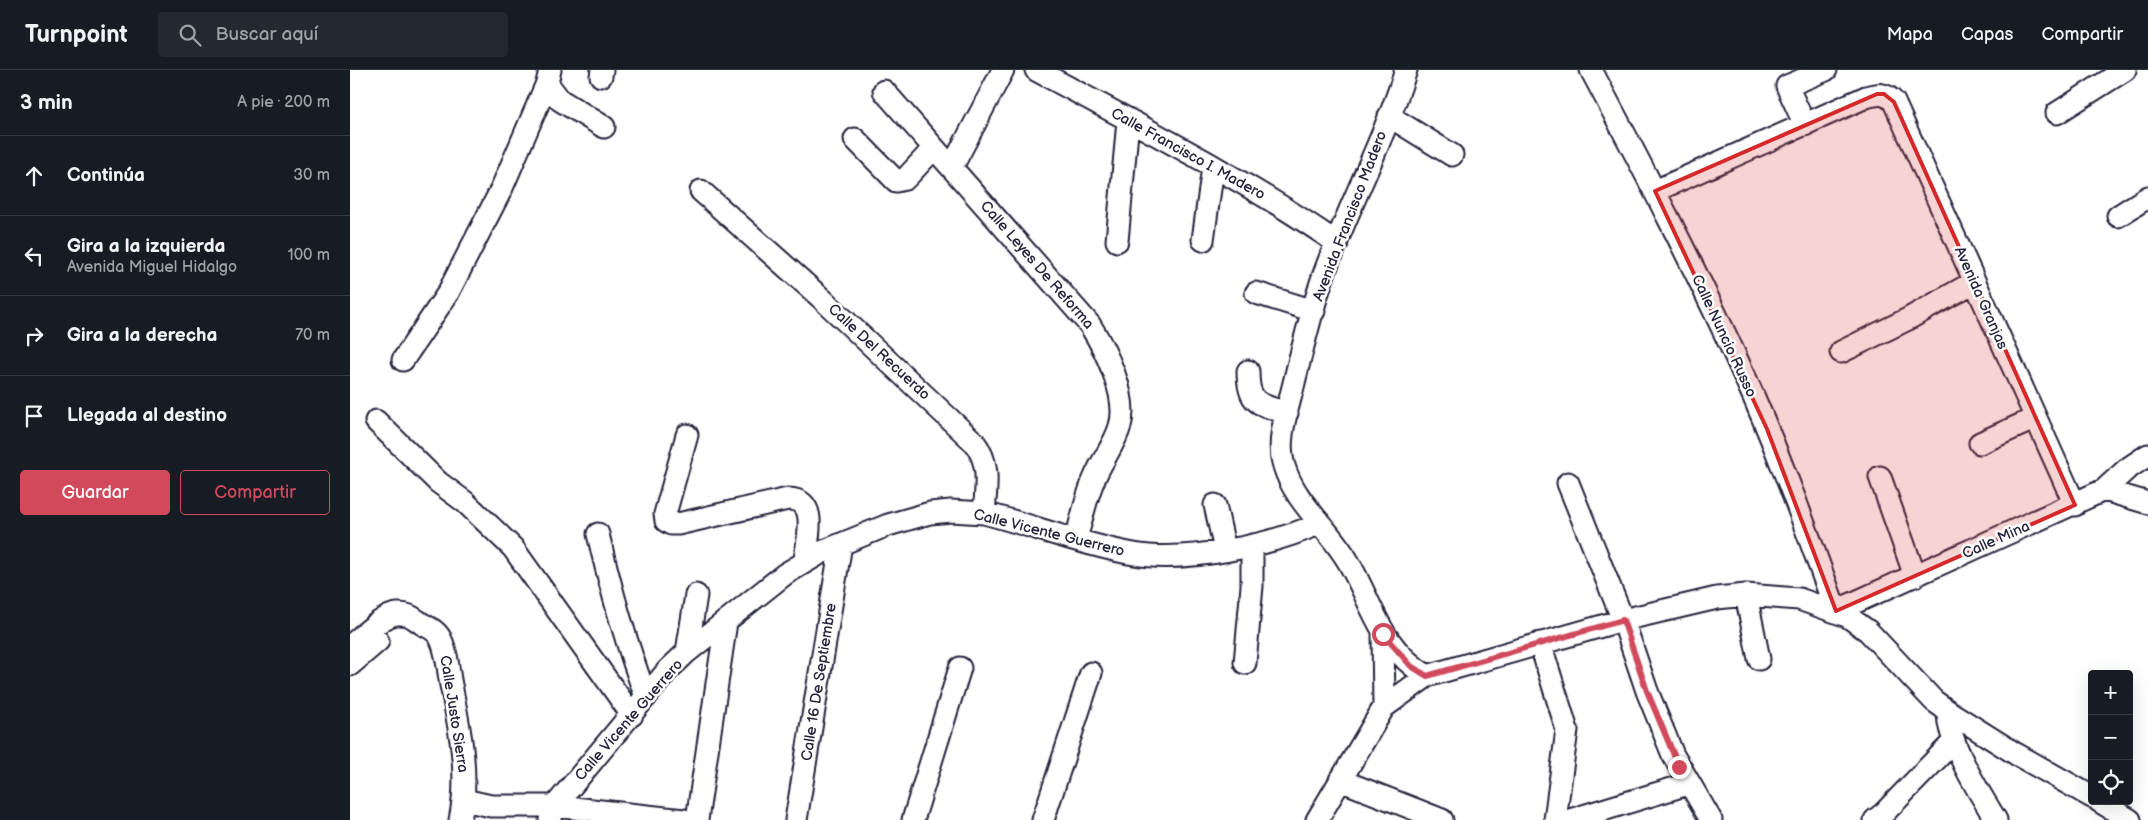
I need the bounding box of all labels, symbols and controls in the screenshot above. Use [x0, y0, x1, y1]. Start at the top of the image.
search box [158, 12, 508, 57]
text: Turnpoint [25, 20, 128, 49]
icon: search [176, 21, 204, 49]
text: Buscar aquí [216, 23, 318, 46]
text: Mapa [1887, 24, 1933, 45]
text: Capas [1961, 24, 2014, 45]
text: Compartir [2042, 24, 2123, 45]
text: 3 min [20, 90, 73, 115]
text: A pie · 200 m [237, 93, 330, 112]
street label: Calle Francisco I. Madero [1108, 104, 1268, 204]
street label: Avenida Francisco Madero [1309, 128, 1391, 304]
icon: ahead [20, 162, 48, 190]
text: Continúa [67, 164, 145, 187]
text: 30 m [293, 166, 330, 185]
street label: Calle Leyes De Reforma [976, 197, 1098, 333]
text: Gira a la izquierda [67, 235, 225, 258]
icon: left [20, 242, 48, 270]
street label: Avenida Granjas [1950, 244, 2012, 353]
text: 100 m [287, 246, 330, 265]
text: Avenida Miguel Hidalgo [67, 258, 237, 277]
street label: Calle Nuncio Russo [1687, 272, 1761, 400]
street label: Calle Del Recuerdo [824, 300, 934, 404]
icon: right [20, 322, 48, 350]
text: Gira a la derecha [67, 324, 217, 347]
text: 70 m [295, 326, 330, 345]
icon: arrive [20, 402, 48, 430]
text: Llegada al destino [67, 404, 227, 427]
button: Guardar [20, 470, 170, 515]
button: Compartir [180, 470, 330, 515]
street label: Calle Vicente Guerrero [971, 505, 1127, 561]
street label: Calle Mina [1959, 517, 2033, 563]
street label: Calle 16 De Septiembre [797, 602, 841, 762]
route start [1372, 623, 1395, 646]
street label: Calle Justo Sierra [435, 654, 473, 774]
street label: Calle Vicente Guerrero [571, 655, 687, 785]
map controls [2088, 670, 2133, 805]
button: + [2088, 670, 2133, 715]
button: − [2088, 715, 2133, 760]
route end [1668, 756, 1691, 779]
button: locate [2088, 760, 2133, 805]

